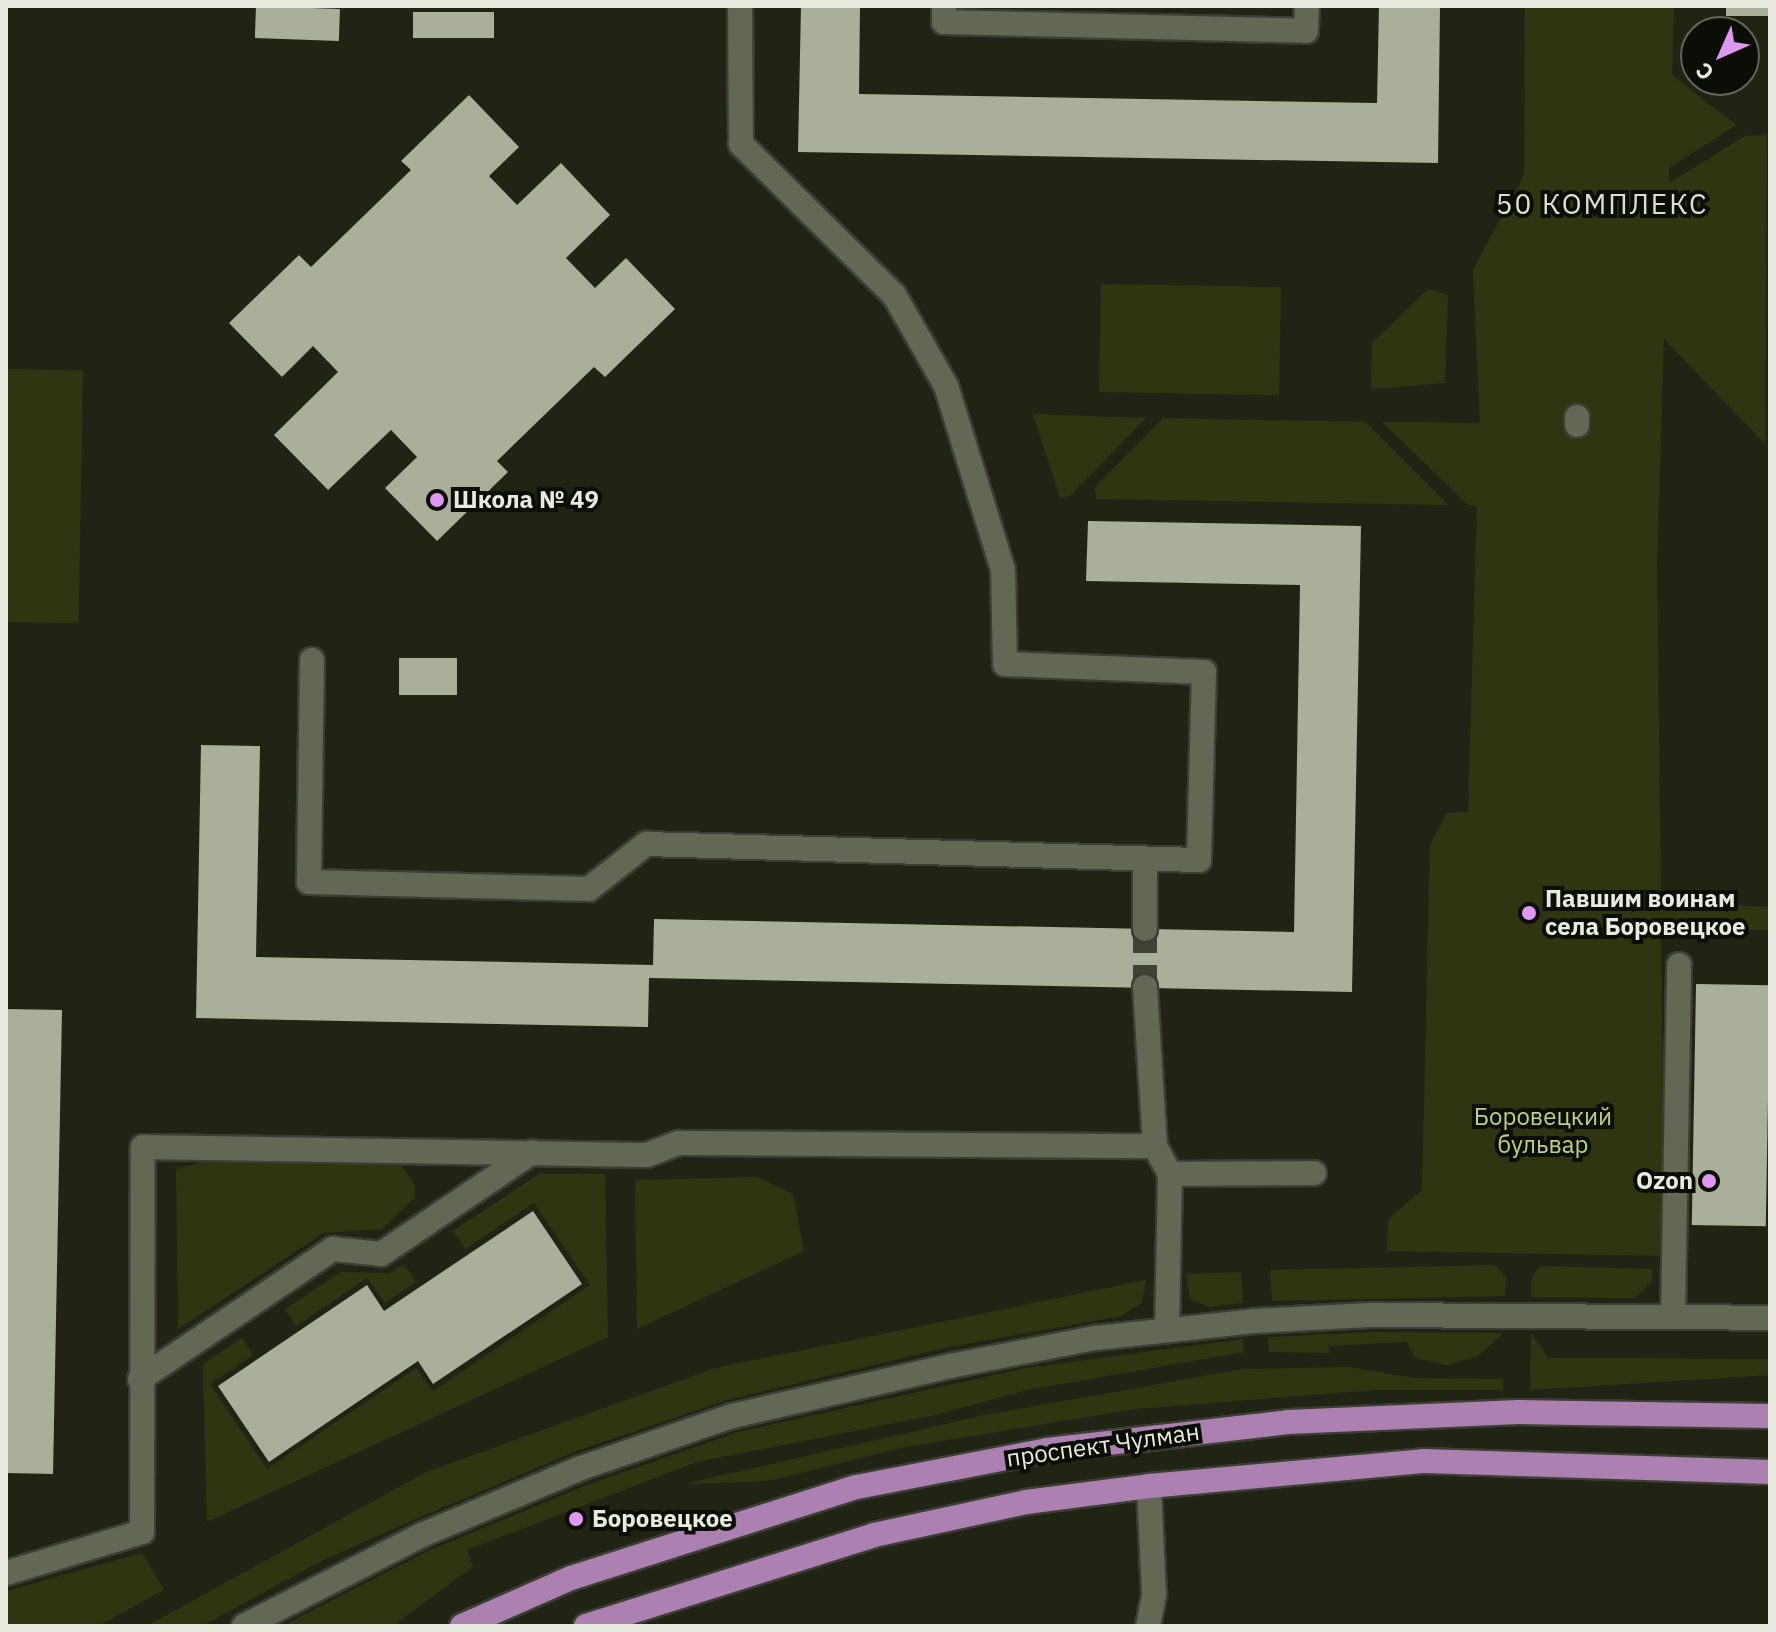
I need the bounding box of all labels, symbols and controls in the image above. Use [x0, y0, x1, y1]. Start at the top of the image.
north arrow [1680, 16, 1760, 96]
text: С [1689, 57, 1719, 87]
district label: 50 КОМПЛЕКС [1496, 187, 1708, 221]
place label: Школа № 49 [453, 486, 599, 514]
marker: Школа № 49 [428, 491, 446, 509]
place label: Павшим воинам села Боровецкое [1545, 885, 1746, 941]
marker: Павшим воинам села Боровецкое [1520, 904, 1538, 922]
park label: Боровецкий бульвар [1474, 1103, 1612, 1159]
place label: Ozon [1636, 1167, 1693, 1195]
marker: Ozon [1700, 1172, 1718, 1190]
street label: проспект Чулман [1005, 1417, 1201, 1473]
place label: Боровецкое [592, 1505, 733, 1533]
marker: Боровецкое [567, 1510, 585, 1528]

